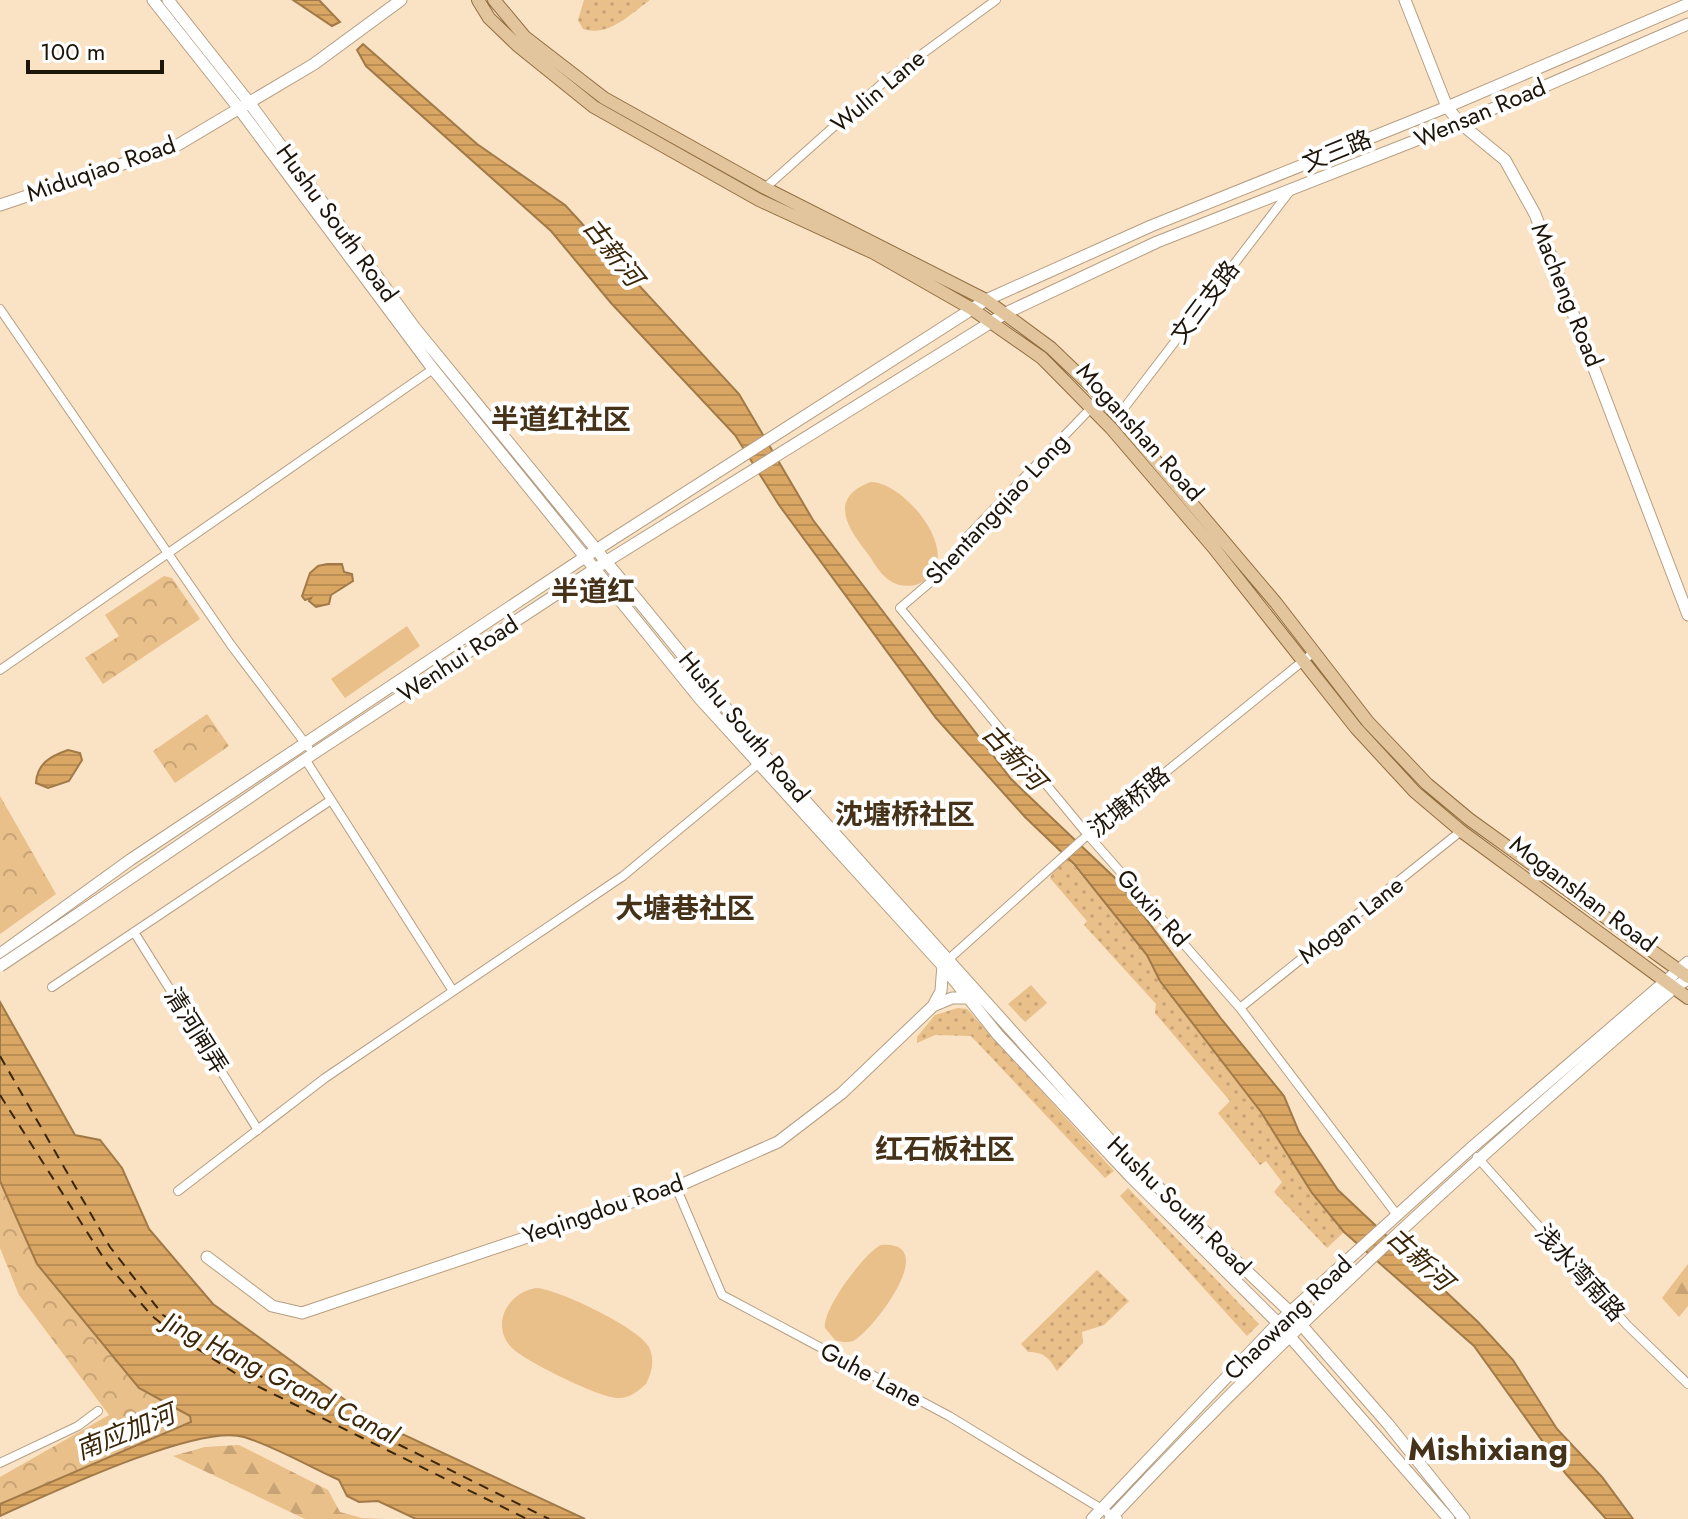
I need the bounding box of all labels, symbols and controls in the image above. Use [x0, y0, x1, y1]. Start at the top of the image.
scale bar [28, 24, 162, 74]
text: 100 m [40, 34, 106, 69]
street label: Wulin Lane [823, 41, 932, 141]
street label: Wensan Road [1409, 69, 1551, 156]
street label: 文三路 [1297, 121, 1377, 180]
street label: Miduqiao Road [22, 127, 180, 210]
street label: Hushu South Road [268, 136, 407, 309]
water label: 古新河 [574, 210, 655, 298]
street label: Macheng Road [1523, 217, 1612, 372]
street label: 文三支路 [1162, 253, 1247, 351]
street label: Moganshan Road [1069, 355, 1212, 509]
district label: 半道红社区 [491, 399, 631, 440]
street label: Shentangqiao Long [917, 425, 1076, 592]
district label: 半道红 [551, 571, 635, 612]
street label: Wenhui Road [391, 607, 525, 711]
street label: Hushu South Road [671, 643, 818, 810]
water label: 古新河 [974, 716, 1058, 802]
street label: 沈塘桥路 [1080, 758, 1177, 845]
district label: 沈塘桥社区 [835, 794, 975, 835]
street label: Moganshan Road [1503, 827, 1664, 960]
street label: Guxin Rd [1109, 861, 1198, 954]
street label: Mogan Lane [1291, 867, 1411, 972]
district label: 大塘巷社区 [615, 888, 755, 929]
street label: 清河闸弄 [156, 981, 237, 1081]
street label: Hushu South Road [1100, 1128, 1259, 1284]
district label: 红石板社区 [875, 1129, 1015, 1170]
street label: Yeqingdou Road [518, 1165, 688, 1252]
street label: 浅水湾南路 [1527, 1216, 1634, 1329]
water label: 古新河 [1379, 1219, 1465, 1303]
street label: Chaowang Road [1216, 1247, 1360, 1388]
water label: Jing Hang Grand Canal [153, 1300, 406, 1454]
street label: Guhe Lane [814, 1333, 928, 1416]
water label: 南应加河 [70, 1393, 185, 1469]
district label: Mishixiang [1408, 1426, 1568, 1472]

